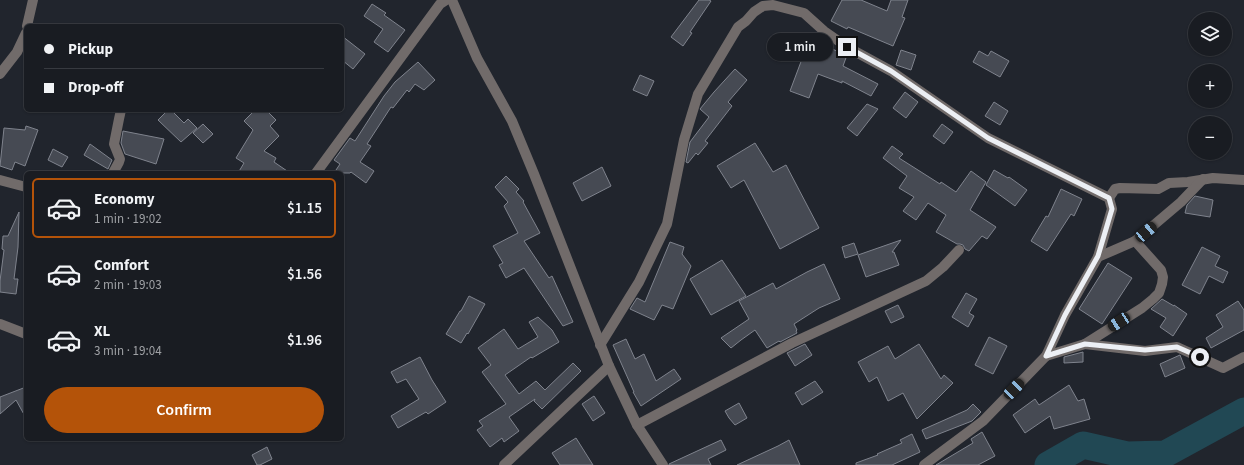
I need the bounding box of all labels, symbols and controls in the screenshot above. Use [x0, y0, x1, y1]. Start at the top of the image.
map controls [1188, 12, 1232, 160]
button: layers [1188, 12, 1232, 56]
callout: 1 min [767, 33, 833, 61]
text: 1 min [785, 38, 815, 56]
route end [838, 38, 856, 56]
text: Pickup [68, 39, 113, 60]
button: + [1188, 64, 1232, 108]
text: Drop-off [68, 77, 123, 98]
button: − [1188, 116, 1232, 160]
text: Economy [94, 189, 155, 210]
icon: car [46, 190, 82, 226]
text: $1.15 [287, 198, 322, 219]
text: 1 min · 19:02 [94, 210, 162, 228]
car [1133, 220, 1159, 244]
text: Comfort [94, 255, 149, 276]
icon: car [46, 256, 82, 292]
text: $1.56 [287, 264, 322, 285]
text: 2 min · 19:03 [94, 276, 162, 294]
car [1106, 310, 1132, 334]
text: XL [94, 321, 110, 342]
icon: car [46, 322, 82, 358]
text: $1.96 [287, 330, 322, 351]
text: 3 min · 19:04 [94, 342, 162, 360]
route start [1191, 348, 1209, 366]
car [1001, 376, 1027, 402]
button: Confirm [44, 387, 324, 433]

